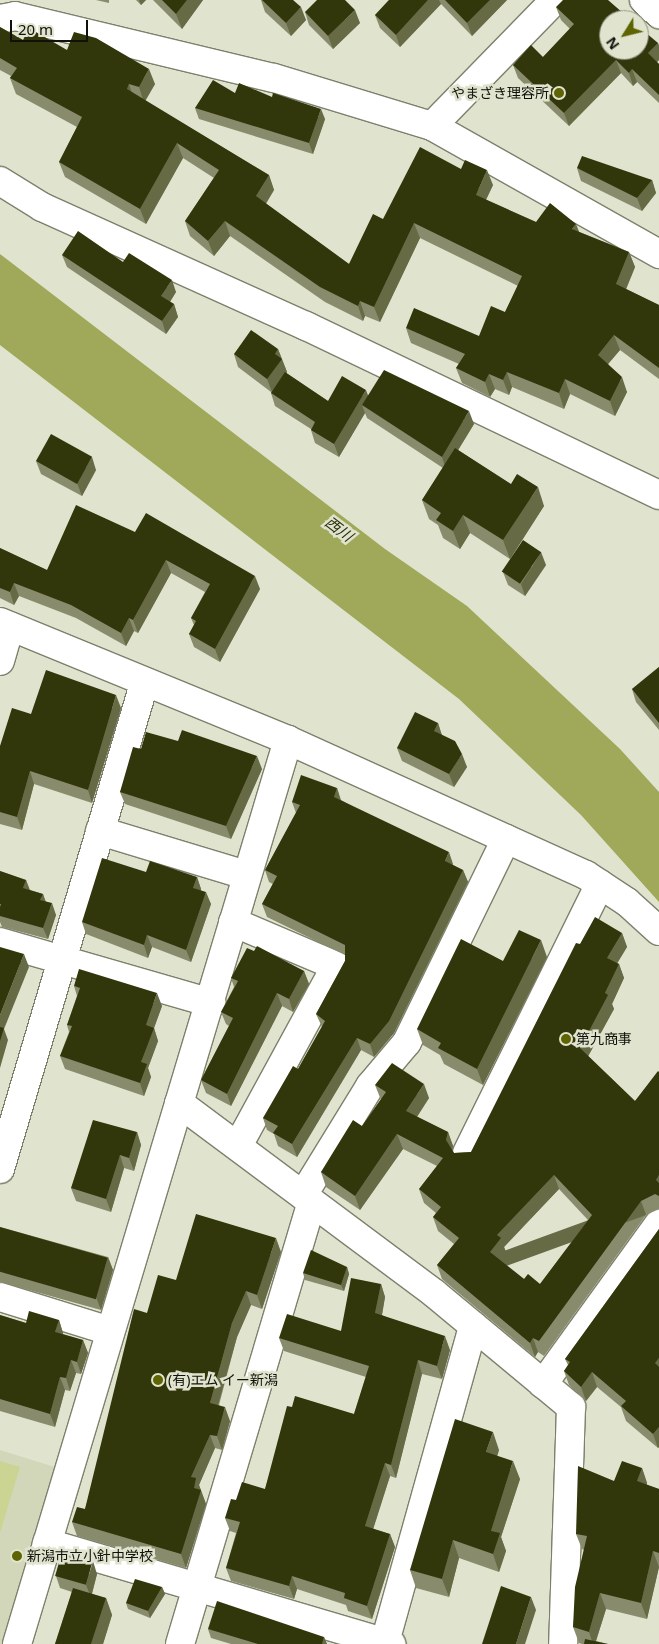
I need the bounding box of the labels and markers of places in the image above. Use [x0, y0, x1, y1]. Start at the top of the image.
place label: やまざき理容所 [451, 85, 549, 101]
marker: やまざき理容所 [553, 87, 565, 99]
place label: 第九商事 [576, 1031, 632, 1047]
marker: 第九商事 [560, 1033, 572, 1045]
place label: (有)エム イー新潟 [168, 1372, 278, 1388]
marker: (有)エム イー新潟 [152, 1374, 164, 1386]
place label: 新潟市立小針中学校 [27, 1548, 153, 1564]
marker: 新潟市立小針中学校 [11, 1550, 23, 1562]

